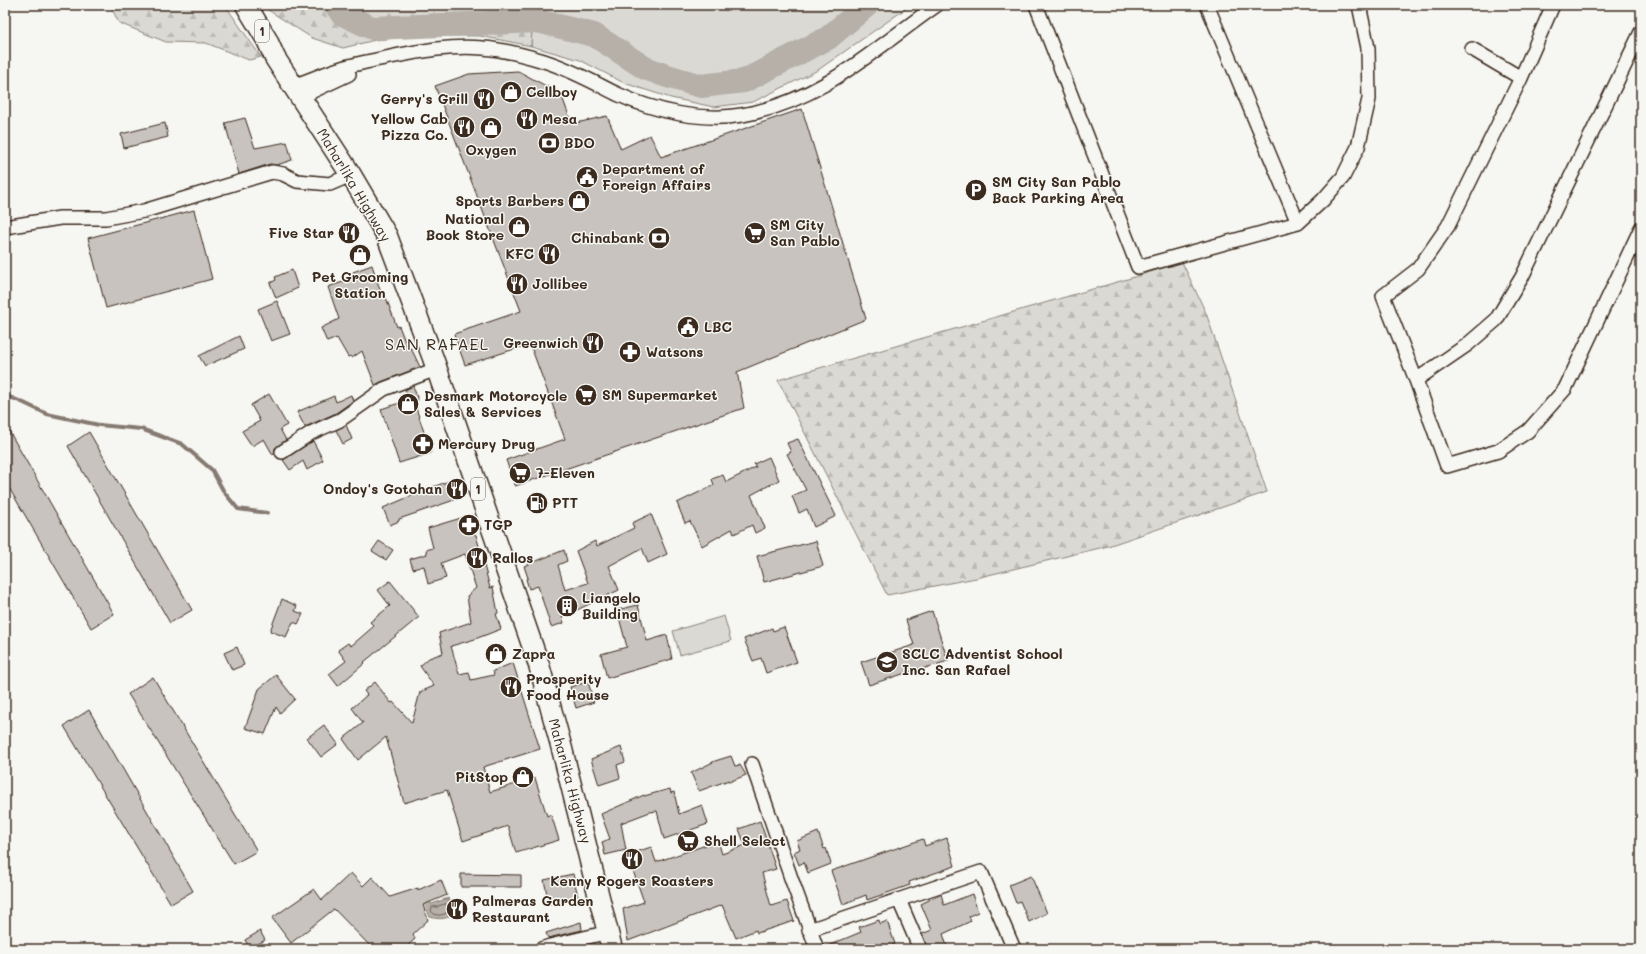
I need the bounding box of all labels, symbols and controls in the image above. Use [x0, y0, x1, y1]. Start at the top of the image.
road number: 1 [255, 20, 269, 42]
shop icon: Cellboy [498, 79, 524, 105]
place label: Cellboy [526, 82, 578, 101]
restaurant icon: Gerry's Grill [471, 86, 497, 112]
place label: Gerry's Grill [381, 89, 468, 108]
restaurant icon: Mesa [514, 106, 540, 132]
place label: Yellow Cab Pizza Co. [371, 109, 448, 144]
place label: Mesa [542, 109, 578, 128]
restaurant icon: Yellow Cab Pizza Co. [451, 114, 477, 140]
shop icon: Oxygen [478, 115, 504, 141]
street label: Maharlika Highway [313, 125, 396, 245]
bank icon: BDO [536, 130, 562, 156]
place label: BDO [564, 133, 595, 152]
place label: Oxygen [465, 140, 517, 159]
place label: Department of Foreign Affairs [602, 159, 711, 194]
public building icon: Department of Foreign Affairs [574, 164, 600, 190]
place label: SM City San Pablo Back Parking Area [992, 172, 1125, 207]
parking icon: SM City San Pablo Back Parking Area [963, 177, 989, 203]
shop icon: Sports Barbers [566, 188, 592, 214]
place label: Sports Barbers [455, 191, 564, 210]
place label: National Book Store [426, 209, 504, 244]
shop icon: National Book Store [506, 214, 532, 240]
place label: SM City San Pablo [770, 215, 840, 250]
restaurant icon: Five Star [336, 220, 362, 246]
supermarket icon: SM City San Pablo [742, 220, 768, 246]
place label: Five Star [268, 223, 334, 242]
bank icon: Chinabank [646, 225, 672, 251]
place label: Chinabank [571, 228, 644, 247]
restaurant icon: KFC [536, 241, 562, 267]
shop icon: Pet Grooming Station [347, 242, 373, 268]
place label: KFC [505, 244, 534, 263]
place label: Pet Grooming Station [312, 267, 408, 302]
restaurant icon: Jollibee [504, 271, 530, 297]
place label: Jollibee [532, 274, 588, 293]
public building icon: LBC [675, 314, 701, 340]
place label: LBC [704, 317, 732, 336]
restaurant icon: Greenwich [580, 330, 606, 356]
district label: SAN RAFAEL [385, 333, 489, 354]
place label: Greenwich [503, 333, 578, 352]
pharmacy icon: Watsons [617, 339, 643, 365]
place label: Watsons [646, 342, 703, 361]
supermarket icon: SM Supermarket [573, 382, 599, 408]
place label: SM Supermarket [602, 385, 718, 404]
place label: Desmark Motorcycle Sales & Services [424, 386, 567, 421]
shop icon: Desmark Motorcycle Sales & Services [395, 391, 421, 417]
pharmacy icon: Mercury Drug [410, 431, 436, 457]
place label: Mercury Drug [438, 434, 535, 453]
supermarket icon: 7-Eleven [507, 460, 533, 486]
place label: 7-Eleven [536, 463, 595, 482]
restaurant icon: Ondoy's Gotohan [444, 476, 470, 502]
road number: 1 [471, 478, 485, 500]
place label: Ondoy's Gotohan [323, 479, 442, 498]
fuel station icon: PTT [524, 490, 550, 516]
place label: PTT [552, 493, 578, 512]
pharmacy icon: TGP [456, 512, 482, 538]
place label: TGP [484, 515, 513, 534]
restaurant icon: Rallos [464, 545, 490, 571]
place label: Rallos [492, 548, 533, 567]
place label: Liangelo Building [582, 588, 641, 623]
building icon: Liangelo Building [554, 593, 580, 619]
shop icon: Zapra [483, 641, 509, 667]
place label: Zapra [512, 644, 556, 663]
place label: SCLC Adventist School Inc. San Rafael [902, 644, 1063, 679]
school or university icon: SCLC Adventist School Inc. San Rafael [874, 649, 900, 675]
place label: Prosperity Food House [526, 669, 609, 704]
restaurant icon: Prosperity Food House [498, 674, 524, 700]
street label: Maharlika Highway [545, 716, 596, 846]
shop icon: PitStop [510, 764, 536, 790]
place label: PitStop [455, 767, 508, 786]
supermarket icon: Shell Select [675, 828, 701, 854]
place label: Shell Select [704, 831, 786, 850]
restaurant icon: Kenny Rogers Roasters [619, 846, 645, 872]
place label: Kenny Rogers Roasters [550, 871, 714, 890]
place label: Palmeras Garden Restaurant [472, 891, 593, 926]
restaurant icon: Palmeras Garden Restaurant [444, 896, 470, 922]

